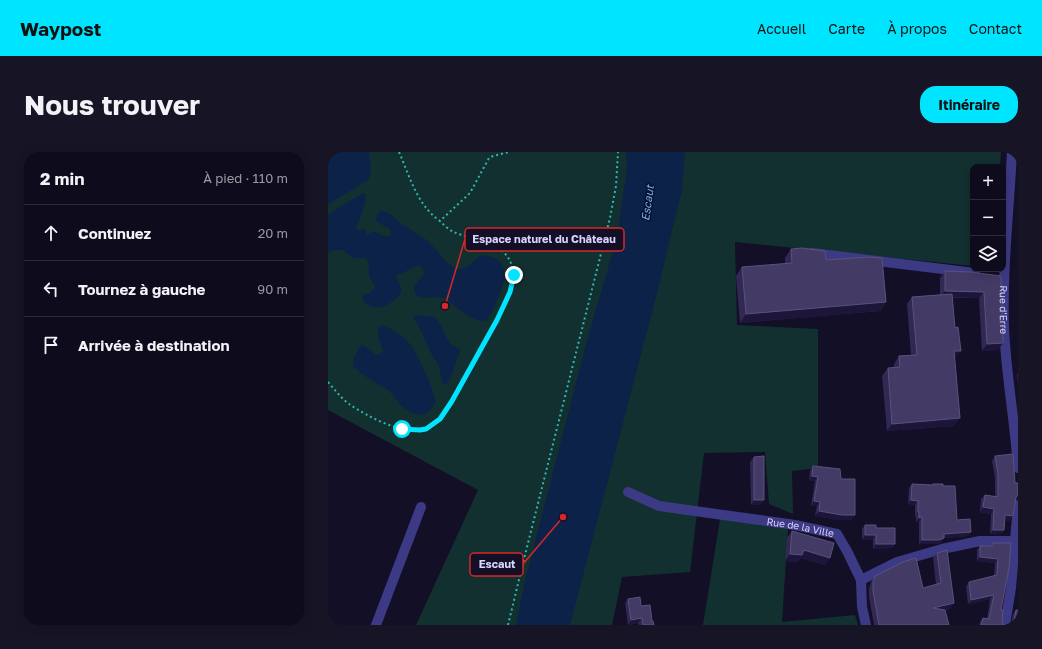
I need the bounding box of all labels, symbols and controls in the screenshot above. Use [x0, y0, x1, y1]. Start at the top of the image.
text: Waypost [20, 17, 101, 40]
text: Accueil [757, 20, 806, 37]
text: Carte [828, 20, 865, 37]
text: À propos [887, 20, 947, 37]
text: Contact [969, 20, 1022, 37]
button: Itinéraire [920, 86, 1018, 123]
text: Nous trouver [24, 88, 200, 121]
map controls [970, 164, 1006, 272]
button: + [970, 164, 1006, 200]
text: 2 min [40, 168, 84, 189]
text: À pied · 110 m [203, 170, 288, 186]
water label: Escaut [638, 183, 656, 222]
button: − [970, 200, 1006, 236]
icon: ahead [40, 222, 62, 244]
text: Continuez [78, 224, 151, 242]
text: 20 m [258, 225, 288, 241]
callout: Espace naturel du Château [465, 228, 624, 251]
text: Espace naturel du Château [472, 232, 616, 245]
button: layers [970, 236, 1006, 272]
route end [505, 266, 523, 284]
icon: left [40, 278, 62, 300]
text: Tournez à gauche [78, 280, 205, 298]
text: 90 m [257, 281, 288, 297]
street label: Rue d'Erre [998, 285, 1010, 335]
icon: arrive [40, 334, 62, 356]
text: Arrivée à destination [78, 336, 230, 354]
route start [393, 420, 411, 438]
street label: Rue de la Ville [766, 515, 835, 539]
callout: Escaut [470, 553, 523, 576]
text: Escaut [479, 557, 516, 570]

